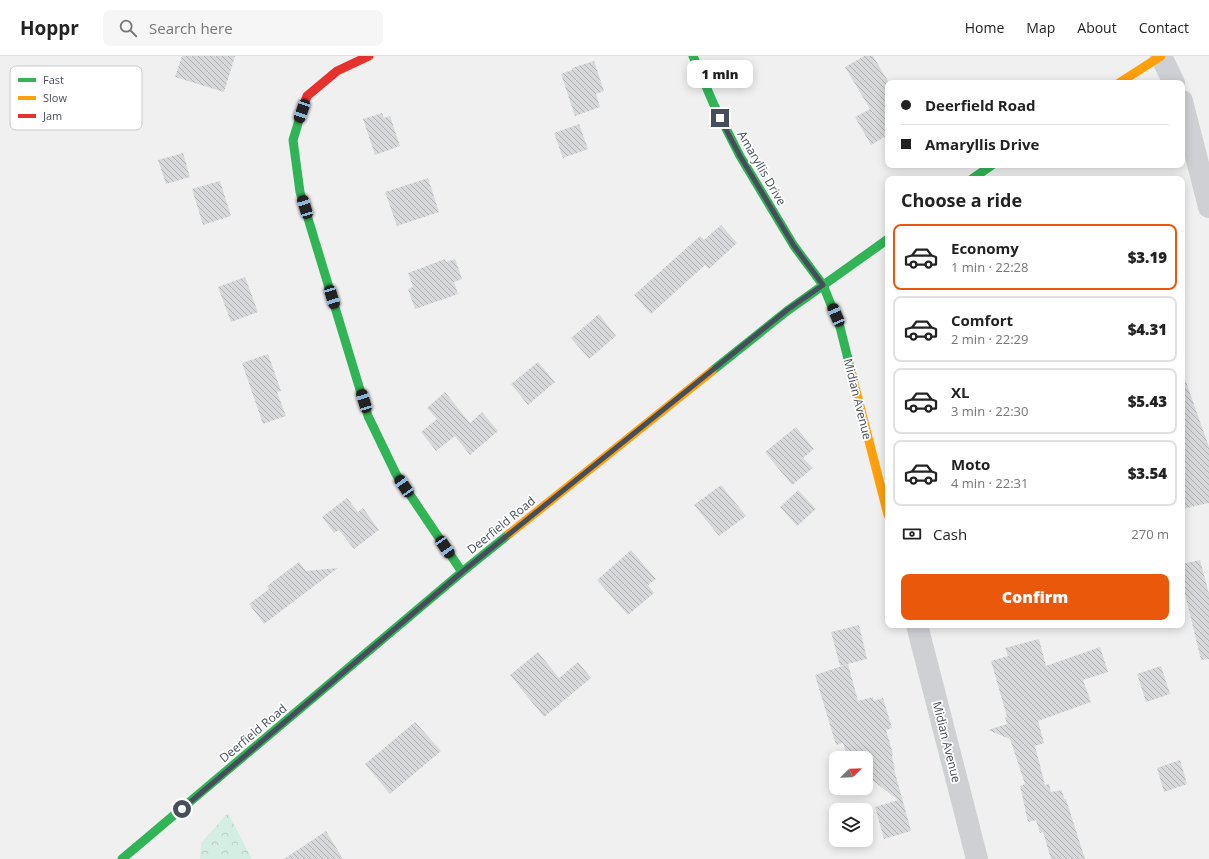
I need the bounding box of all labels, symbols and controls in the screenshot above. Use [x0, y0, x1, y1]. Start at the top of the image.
search box [103, 10, 383, 46]
text: Hoppr [20, 15, 79, 41]
icon: search [117, 17, 139, 39]
text: Search here [149, 18, 233, 38]
text: Home [965, 18, 1004, 37]
text: Map [1026, 18, 1055, 37]
text: About [1077, 18, 1117, 37]
text: Contact [1139, 18, 1189, 37]
callout: 1 min [687, 60, 753, 88]
text: 1 min [702, 65, 738, 83]
legend [10, 66, 142, 130]
text: Fast [43, 72, 64, 87]
text: Slow [43, 90, 67, 105]
text: Deerfield Road [925, 95, 1036, 115]
car [292, 98, 312, 124]
text: Jam [42, 108, 62, 123]
route end [711, 109, 729, 127]
street label: Amaryllis Drive [734, 128, 790, 209]
text: Amaryllis Drive [925, 134, 1039, 154]
text: Choose a ride [901, 188, 1022, 212]
car [296, 194, 314, 220]
text: Economy [951, 238, 1019, 258]
icon: car [903, 239, 939, 275]
text: $3.19 [1128, 247, 1167, 267]
text: 1 min · 22:28 [951, 258, 1028, 276]
car [323, 284, 341, 310]
car [826, 302, 846, 328]
text: Comfort [951, 310, 1013, 330]
icon: car [903, 311, 939, 347]
text: $4.31 [1128, 319, 1167, 339]
text: 2 min · 22:29 [951, 330, 1028, 348]
street label: Midian Avenue [840, 357, 876, 442]
text: XL [951, 382, 969, 402]
icon: car [903, 383, 939, 419]
car [355, 388, 373, 414]
text: $5.43 [1128, 391, 1167, 411]
text: 3 min · 22:30 [951, 402, 1028, 420]
text: Moto [951, 454, 990, 474]
icon: car [903, 455, 939, 491]
text: $3.54 [1128, 463, 1167, 483]
car [392, 473, 416, 499]
text: 4 min · 22:31 [951, 474, 1028, 492]
street label: Deerfield Road [463, 492, 539, 558]
icon: cash [901, 523, 923, 545]
text: Cash [933, 524, 967, 544]
text: 270 m [1131, 525, 1169, 543]
car [433, 534, 457, 560]
button: Confirm [901, 574, 1169, 620]
street label: Deerfield Road [216, 700, 290, 766]
street label: Midian Avenue [929, 700, 965, 785]
north arrow [829, 751, 873, 795]
map controls [829, 751, 873, 847]
route start [173, 800, 191, 818]
button: layers [829, 803, 873, 847]

